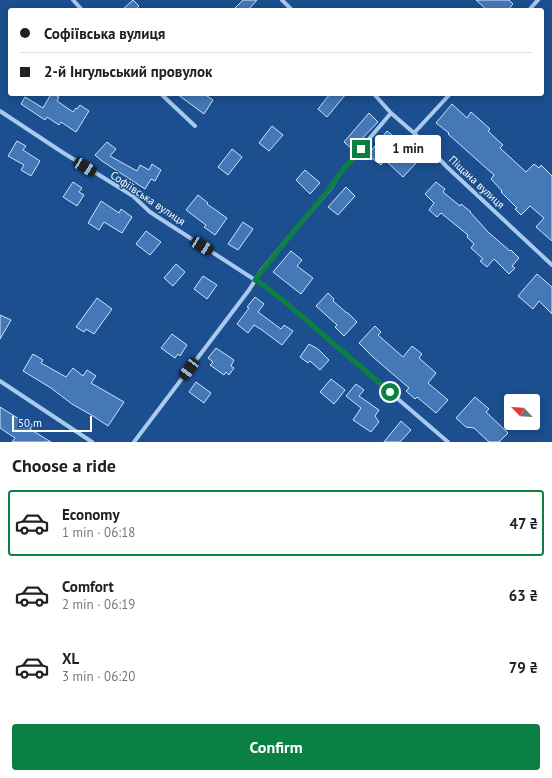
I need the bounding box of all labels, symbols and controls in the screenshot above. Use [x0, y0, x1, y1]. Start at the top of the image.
text: Софіївська вулиця [44, 24, 165, 43]
text: 2-й Інгульський провулок [44, 62, 212, 81]
callout: 1 min [375, 135, 441, 163]
route end [352, 140, 370, 158]
text: 1 min [392, 140, 424, 157]
street label: Піщана вулиця [446, 152, 508, 212]
car [72, 156, 98, 178]
street label: Софіївська вулиця [108, 168, 188, 228]
car [189, 235, 215, 257]
car [177, 356, 201, 382]
route start [381, 383, 399, 401]
north arrow [504, 394, 540, 430]
map controls [504, 394, 540, 430]
scale bar [12, 414, 92, 433]
text: 50 m [18, 416, 42, 430]
text: Choose a ride [12, 454, 116, 477]
icon: car [14, 505, 50, 541]
text: Economy [62, 505, 120, 524]
text: 47 ₴ [509, 514, 538, 533]
text: 1 min · 06:18 [62, 524, 135, 541]
icon: car [14, 577, 50, 613]
text: Comfort [62, 577, 114, 596]
text: 63 ₴ [509, 586, 538, 605]
text: 2 min · 06:19 [62, 596, 135, 613]
icon: car [14, 649, 50, 685]
text: XL [62, 649, 79, 668]
text: 79 ₴ [509, 658, 538, 677]
text: 3 min · 06:20 [62, 668, 135, 685]
button: Confirm [12, 724, 540, 770]

